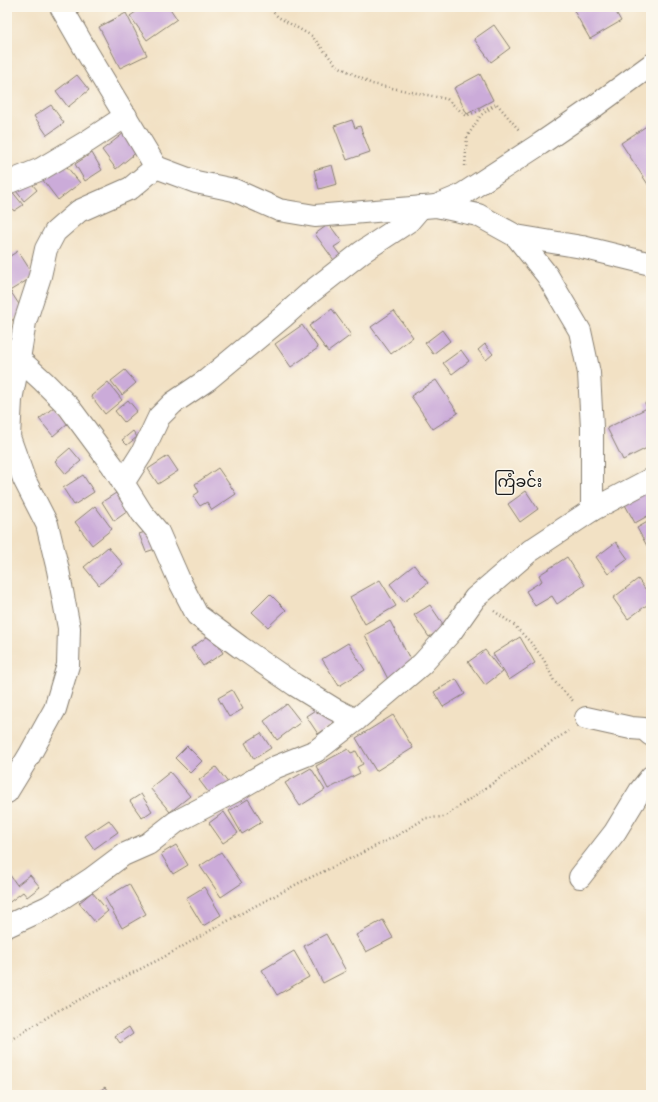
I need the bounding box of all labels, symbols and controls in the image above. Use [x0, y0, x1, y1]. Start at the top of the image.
district label: ကြံခင်း [494, 470, 542, 495]

